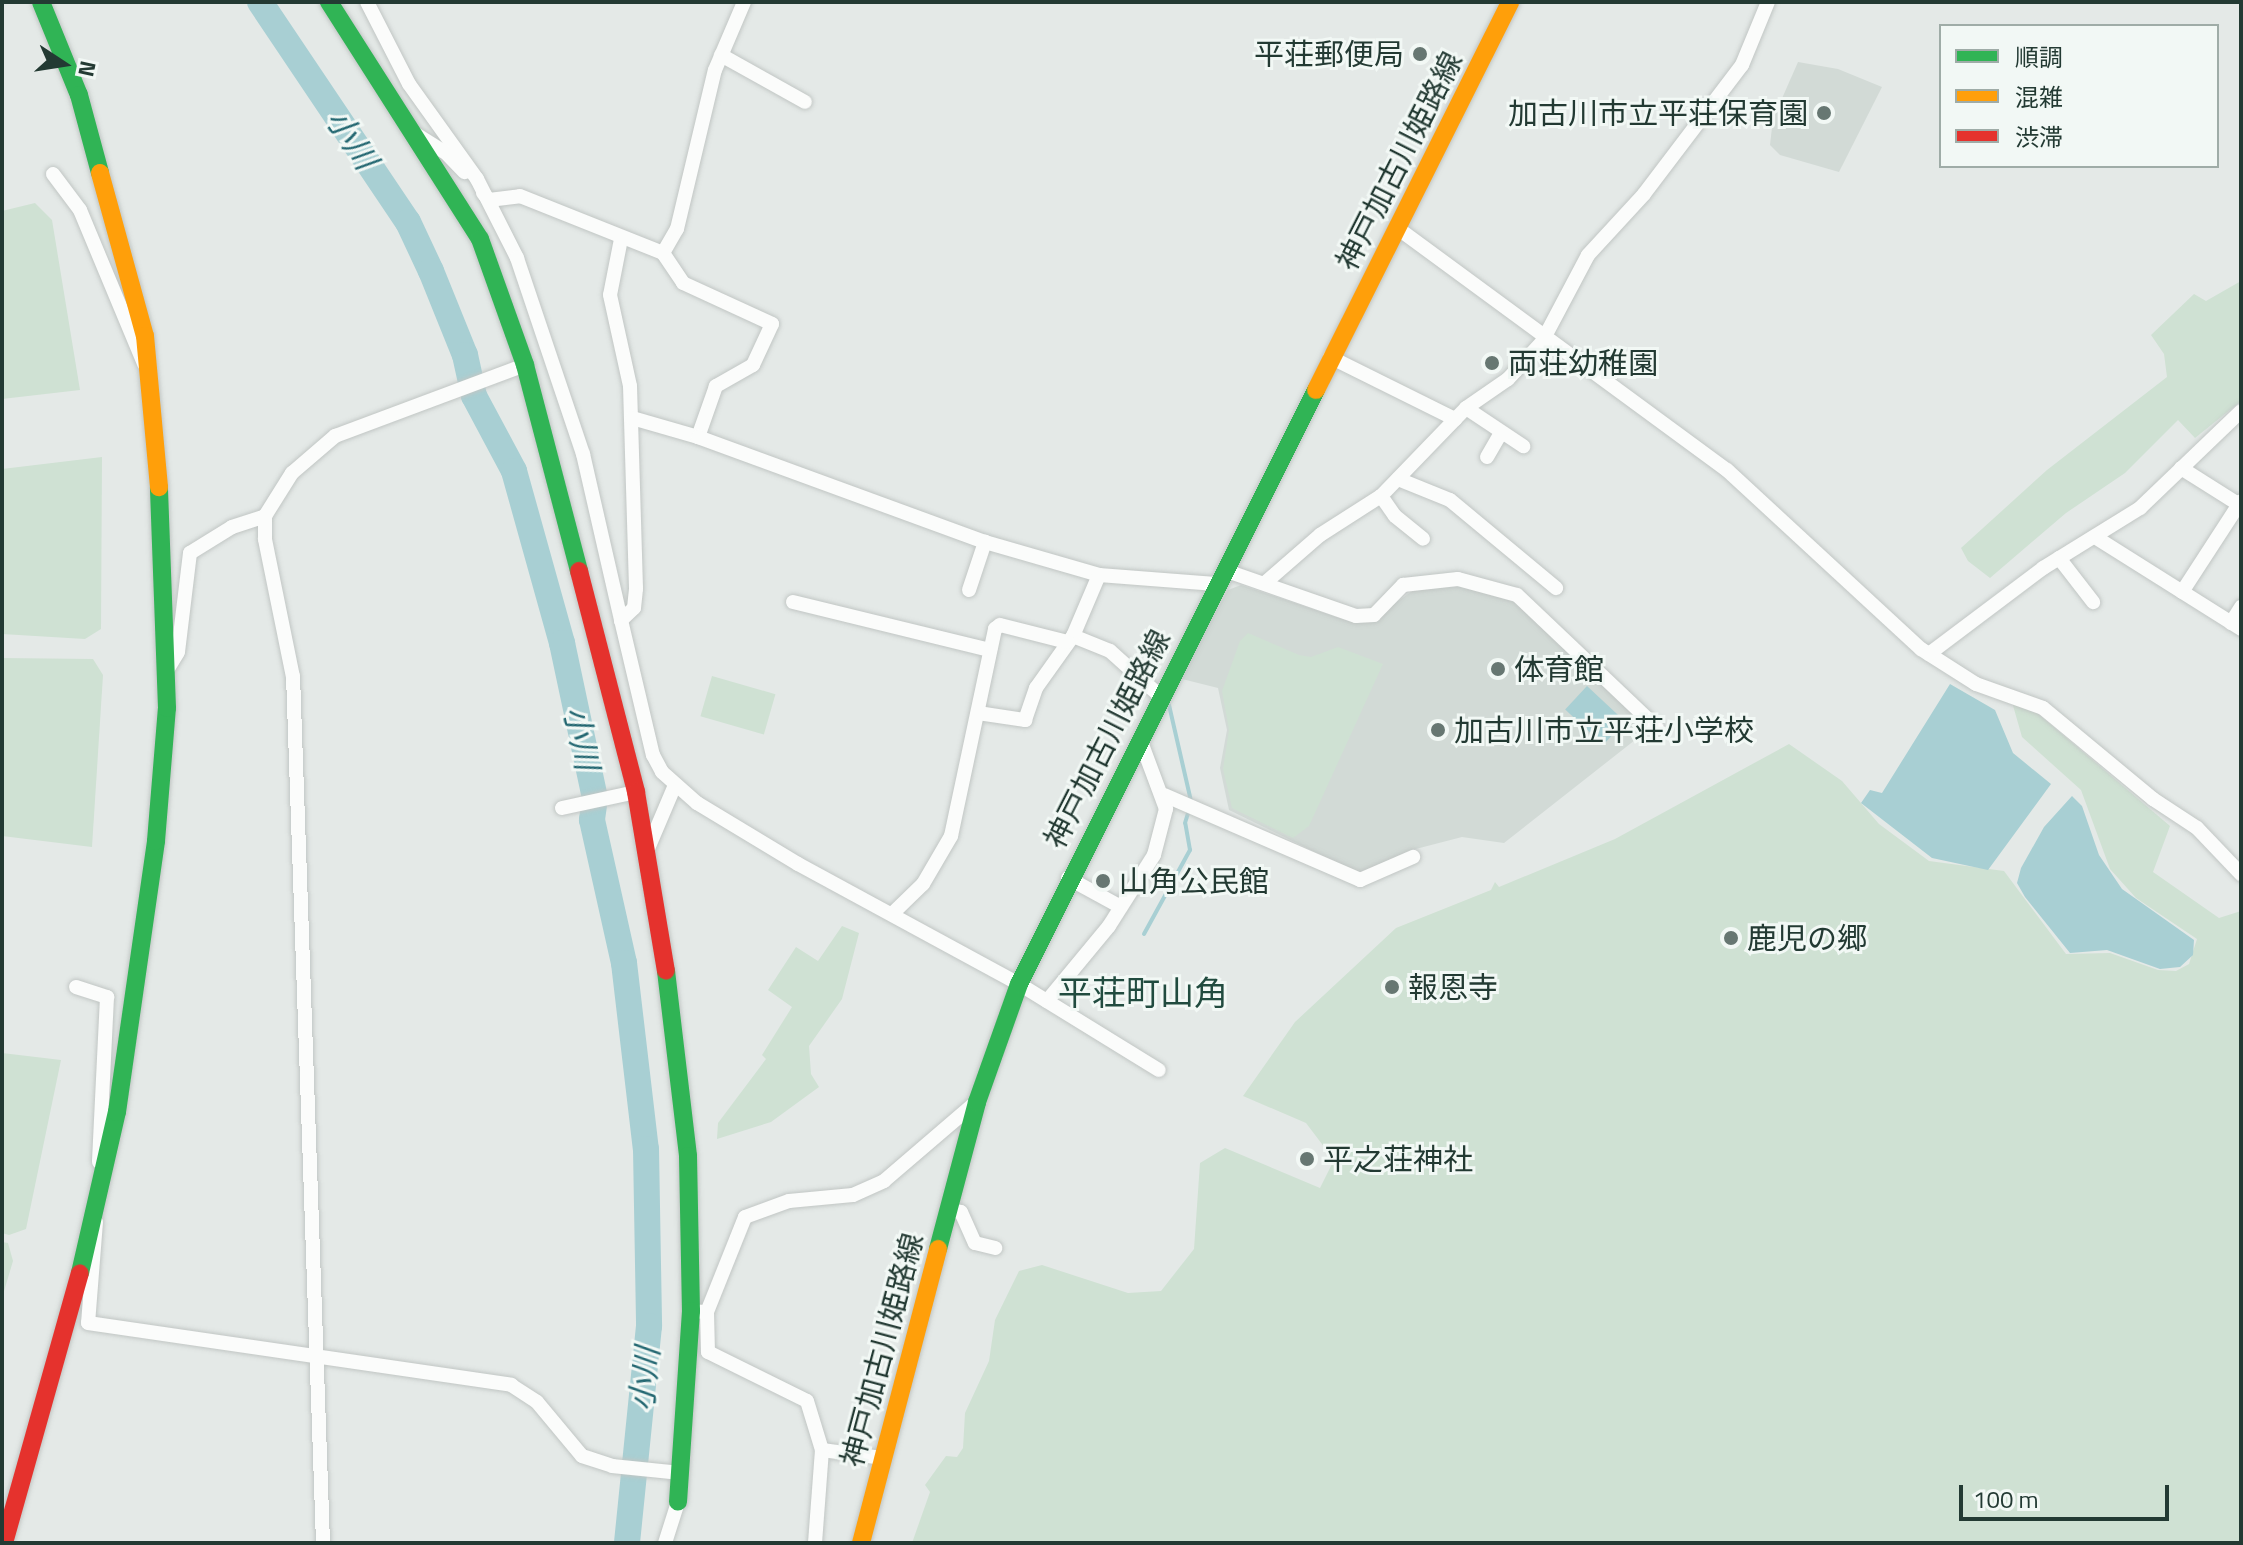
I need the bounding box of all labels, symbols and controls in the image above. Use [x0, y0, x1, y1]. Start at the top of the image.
north arrow [24, 24, 104, 104]
legend [1939, 24, 2219, 168]
place label: 平荘郵便局 [1254, 36, 1404, 72]
text: 順調 [2015, 39, 2063, 75]
marker: 平荘郵便局 [1411, 45, 1429, 63]
street label: 神戸加古川姫路線 [1328, 46, 1470, 276]
text: N [69, 58, 106, 80]
text: 混雑 [2015, 79, 2063, 115]
place label: 加古川市立平荘保育園 [1508, 95, 1808, 131]
water label: 小川 [318, 102, 386, 176]
marker: 加古川市立平荘保育園 [1815, 104, 1833, 122]
text: 渋滞 [2015, 119, 2063, 155]
place label: 両荘幼稚園 [1508, 345, 1658, 381]
marker: 両荘幼稚園 [1483, 354, 1501, 372]
street label: 神戸加古川姫路線 [1036, 624, 1178, 854]
place label: 体育館 [1514, 651, 1604, 687]
marker: 体育館 [1489, 660, 1507, 678]
water label: 小川 [557, 703, 607, 773]
place label: 加古川市立平荘小学校 [1454, 712, 1754, 748]
marker: 加古川市立平荘小学校 [1429, 721, 1447, 739]
place label: 山角公民館 [1119, 863, 1269, 899]
marker: 山角公民館 [1094, 872, 1112, 890]
place label: 鹿児の郷 [1747, 920, 1867, 956]
marker: 鹿児の郷 [1722, 929, 1740, 947]
place label: 報恩寺 [1408, 969, 1498, 1005]
district label: 平荘町山角 [1058, 973, 1228, 1013]
marker: 報恩寺 [1383, 978, 1401, 996]
place label: 平之荘神社 [1323, 1141, 1473, 1177]
marker: 平之荘神社 [1298, 1150, 1316, 1168]
street label: 神戸加古川姫路線 [834, 1229, 930, 1471]
water label: 小川 [622, 1345, 666, 1413]
scale bar [1963, 1469, 2173, 1519]
text: 100 m [1973, 1481, 2039, 1517]

